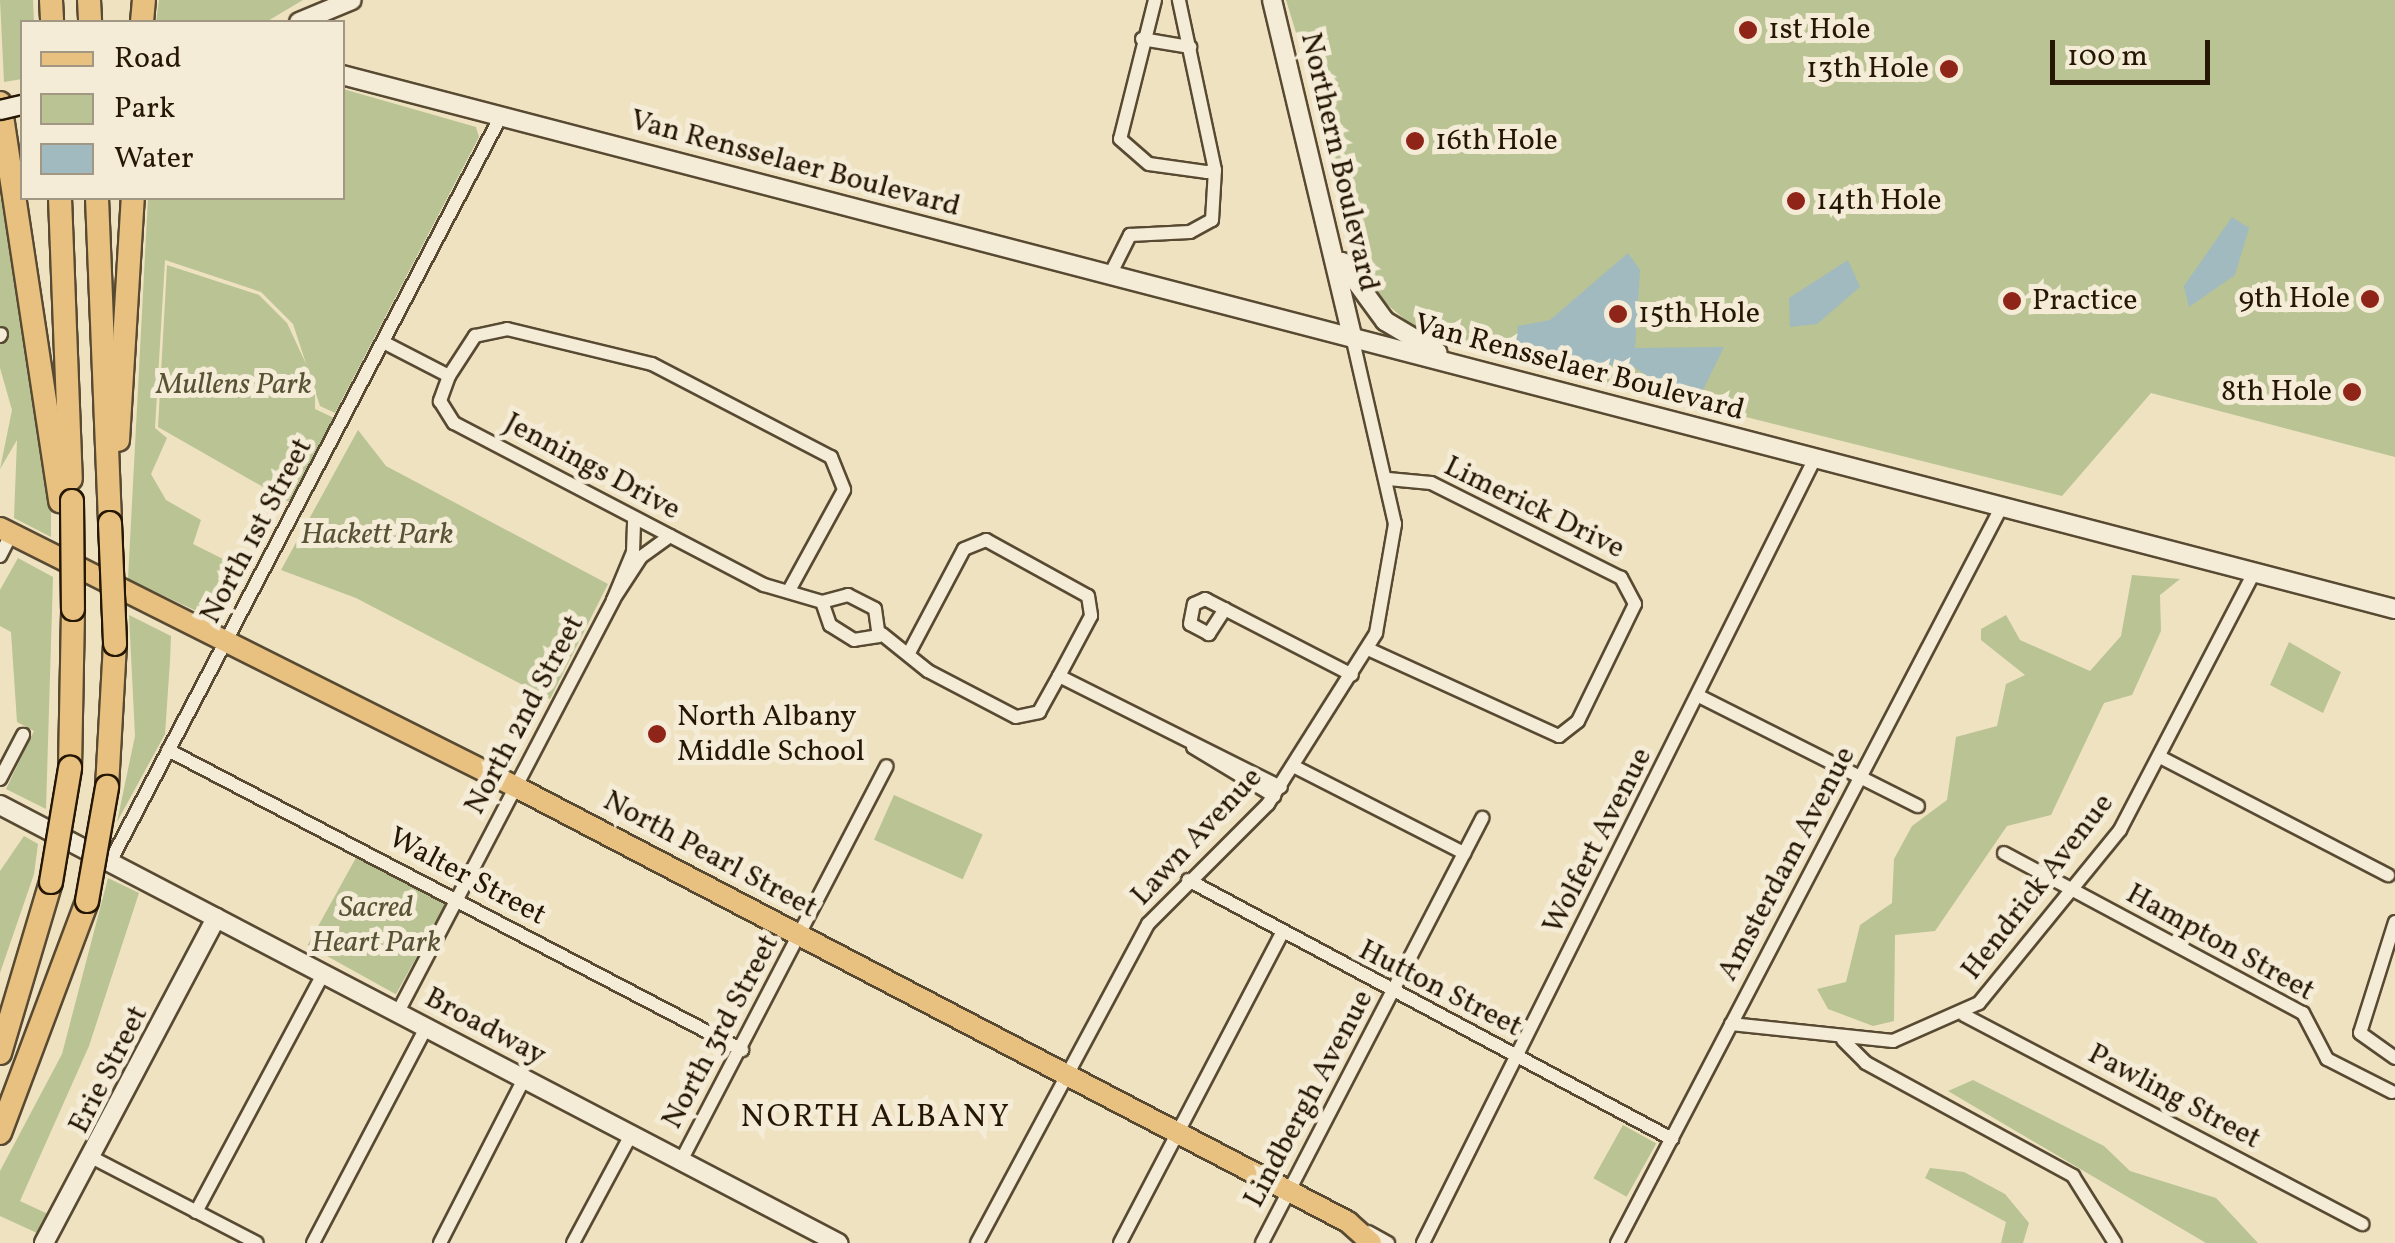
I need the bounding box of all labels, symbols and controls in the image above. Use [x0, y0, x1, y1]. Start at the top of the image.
place label: 1st Hole [1768, 12, 1870, 48]
marker: 1st Hole [1737, 19, 1759, 41]
legend [20, 20, 345, 200]
scale bar [2055, 20, 2215, 82]
street label: Northern Boulevard [1292, 29, 1386, 295]
text: 100 m [2067, 36, 2148, 78]
text: Road [114, 38, 182, 80]
place label: 13th Hole [1806, 51, 1929, 87]
marker: 13th Hole [1938, 58, 1960, 80]
text: Park [114, 88, 175, 130]
street label: Van Rensselaer Boulevard [626, 103, 964, 225]
place label: 16th Hole [1435, 123, 1558, 159]
marker: 16th Hole [1404, 130, 1426, 152]
text: Water [114, 138, 194, 180]
place label: 14th Hole [1816, 183, 1941, 219]
marker: 14th Hole [1785, 190, 1807, 212]
place label: 9th Hole [2239, 281, 2350, 317]
place label: Practice [2032, 283, 2138, 319]
marker: 9th Hole [2359, 288, 2381, 310]
marker: Practice [2001, 290, 2023, 312]
place label: 15th Hole [1638, 296, 1760, 332]
marker: 15th Hole [1607, 303, 1629, 325]
street label: Van Rensselaer Boulevard [1410, 307, 1748, 429]
park label: Mullens Park [156, 367, 312, 403]
place label: 8th Hole [2221, 374, 2332, 410]
marker: 8th Hole [2341, 381, 2363, 403]
street label: Jennings Drive [498, 406, 686, 528]
street label: North 1st Street [193, 432, 321, 630]
street label: Limerick Drive [1438, 449, 1630, 567]
park label: Hackett Park [301, 517, 453, 553]
street label: North 2nd Street [457, 609, 593, 821]
place label: North Albany Middle School [677, 699, 865, 770]
marker: North Albany Middle School [646, 723, 668, 745]
street label: Amsterdam Avenue [1710, 741, 1864, 987]
street label: Wolfert Avenue [1536, 742, 1660, 940]
street label: Lawn Avenue [1124, 760, 1270, 914]
street label: North Pearl Street [597, 783, 823, 927]
street label: Hendrick Avenue [1954, 787, 2122, 987]
street label: Walter Street [382, 820, 552, 934]
street label: Hampton Street [2119, 876, 2321, 1010]
park label: Sacred Heart Park [311, 890, 441, 960]
street label: North 3rd Street [655, 929, 787, 1135]
street label: Hutton Street [1352, 932, 1528, 1046]
street label: Broadway [418, 980, 552, 1074]
street label: Lindbergh Avenue [1236, 984, 1382, 1214]
street label: Erie Street [62, 1000, 156, 1140]
street label: Pawling Street [2081, 1036, 2267, 1158]
district label: NORTH ALBANY [740, 1099, 1012, 1137]

